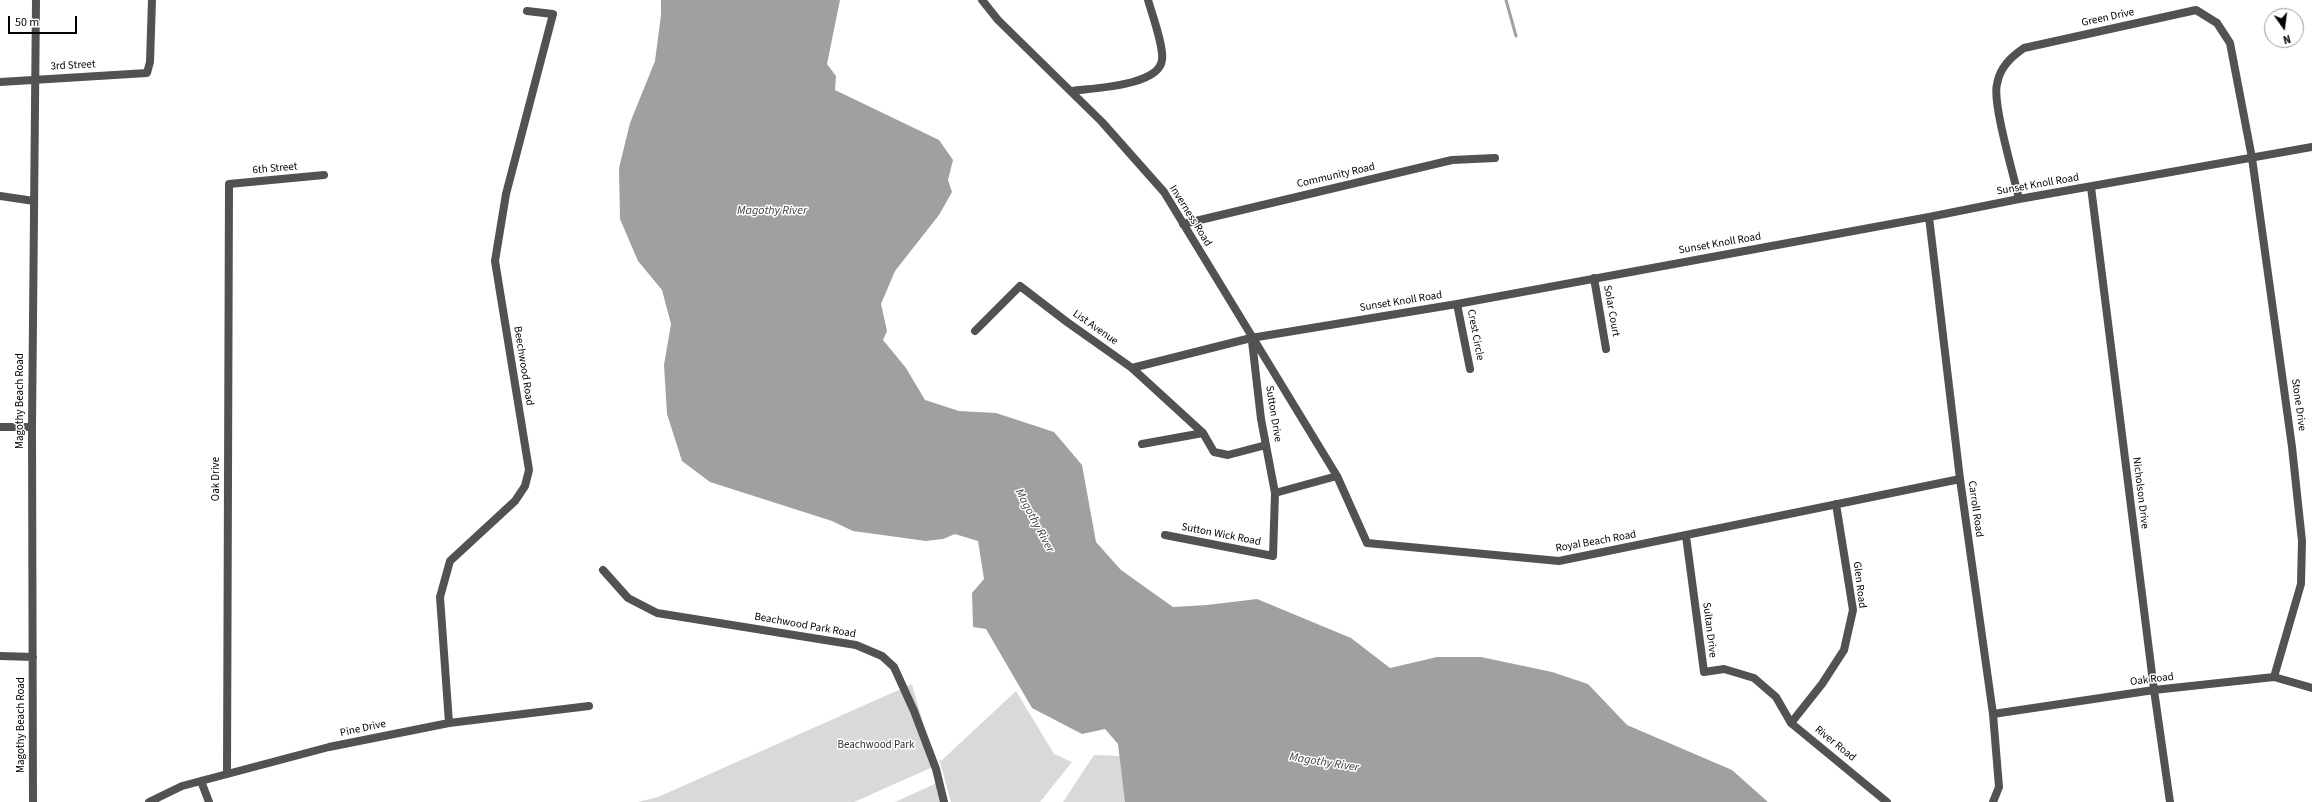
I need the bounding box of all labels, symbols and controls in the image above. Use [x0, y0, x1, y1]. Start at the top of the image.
street label: Green Drive [2080, 6, 2136, 30]
scale bar [10, 8, 79, 34]
north arrow [2264, 8, 2304, 48]
text: 50 m [15, 14, 39, 31]
text: N [2281, 31, 2292, 47]
street label: 3rd Street [50, 58, 96, 74]
street label: 6th Street [252, 160, 298, 178]
street label: Community Road [1296, 161, 1376, 191]
street label: Sunset Knoll Road [1996, 171, 2080, 199]
street label: Inverness Road [1166, 183, 1214, 249]
water label: Magothy River [737, 204, 807, 218]
street label: Sunset Knoll Road [1678, 230, 1762, 258]
street label: Solar Court [1600, 284, 1622, 338]
street label: Sunset Knoll Road [1359, 289, 1443, 315]
street label: List Avenue [1070, 308, 1120, 348]
street label: Crest Circle [1464, 308, 1486, 362]
street label: Beechwood Road [510, 325, 536, 407]
street label: Magothy Beach Road [14, 353, 28, 449]
street label: Stone Drive [2288, 378, 2308, 432]
street label: Sutton Drive [1262, 385, 1284, 443]
street label: Nicholson Drive [2129, 456, 2151, 530]
street label: Oak Drive [210, 457, 224, 501]
street label: Carroll Road [1965, 480, 1985, 538]
water label: Magothy River [1011, 487, 1057, 555]
street label: Sutton Wick Road [1180, 521, 1262, 549]
street label: Royal Beach Road [1555, 528, 1637, 556]
street label: Glen Road [1850, 561, 1868, 609]
street label: Sultan Drive [1699, 602, 1719, 658]
street label: Beachwood Park Road [753, 611, 857, 641]
street label: Oak Road [2129, 671, 2175, 689]
street label: Magothy Beach Road [15, 677, 29, 773]
street label: Pine Drive [339, 718, 387, 740]
street label: River Road [1812, 723, 1858, 765]
park label: Beachwood Park [838, 739, 914, 753]
water label: Magothy River [1288, 750, 1360, 776]

